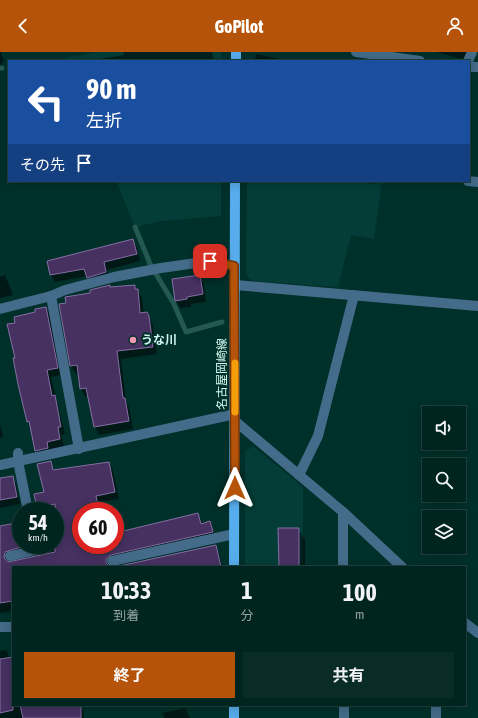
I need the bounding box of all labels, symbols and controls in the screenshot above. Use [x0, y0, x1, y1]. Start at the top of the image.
icon: back [12, 15, 34, 37]
icon: person [444, 15, 466, 37]
text: GoPilot [214, 16, 264, 37]
text: 90 m [86, 73, 136, 105]
icon: left [20, 76, 72, 128]
text: 左折 [86, 110, 122, 131]
icon: arrive [73, 152, 95, 174]
text: その先 [20, 156, 65, 173]
pin [193, 244, 227, 278]
icon: arrive [199, 250, 221, 272]
place label: うな川 [141, 333, 177, 347]
marker: うな川 [128, 335, 138, 345]
street label: 名古屋岡崎線 [215, 338, 229, 410]
map controls [422, 406, 466, 554]
button: sound [422, 406, 466, 450]
button: search [422, 458, 466, 502]
position arrow [214, 467, 256, 509]
speed limit sign: 60 [72, 502, 124, 554]
button: layers [422, 510, 466, 554]
text: 54 [29, 511, 47, 534]
text: km/h [28, 532, 48, 543]
text: 10:33 [101, 577, 151, 604]
text: 1 [241, 577, 253, 604]
text: 100 [343, 579, 377, 606]
text: m [355, 607, 364, 622]
text: 到着 [113, 608, 139, 623]
text: 分 [241, 608, 254, 623]
button: 終了 [24, 652, 235, 698]
button: 共有 [243, 652, 454, 698]

